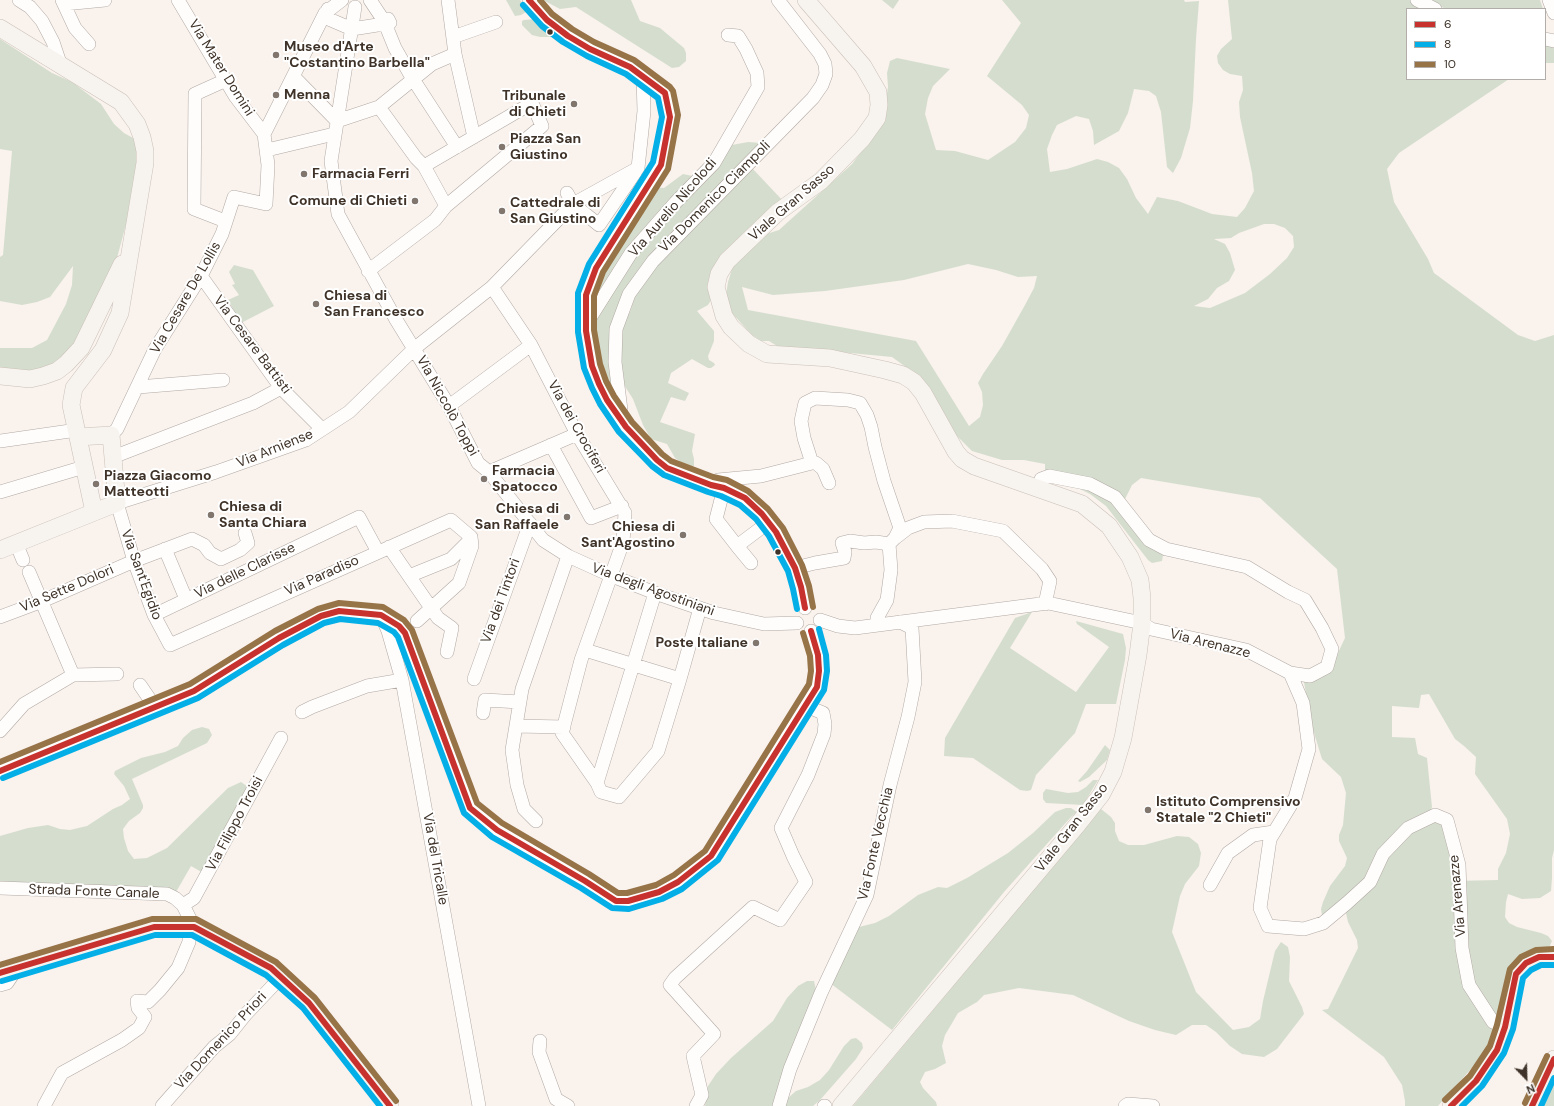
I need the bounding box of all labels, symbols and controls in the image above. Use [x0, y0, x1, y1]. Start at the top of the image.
legend [1406, 8, 1546, 80]
text: 6 [1444, 16, 1452, 32]
street label: Via Mater Domini [185, 17, 257, 119]
unlabelled marker [545, 27, 555, 37]
text: 8 [1444, 36, 1451, 52]
place label: Museo d'Arte "Costantino Barbella" [284, 39, 430, 72]
marker: Museo d'Arte "Costantino Barbella" [271, 50, 281, 60]
text: 10 [1444, 56, 1456, 72]
place label: Menna [284, 87, 330, 103]
place label: Tribunale di Chieti [502, 88, 566, 120]
marker: Menna [271, 90, 281, 100]
marker: Tribunale di Chieti [569, 99, 579, 109]
place label: Piazza San Giustino [510, 131, 581, 164]
street label: Via Domenico Ciampoli [656, 138, 774, 256]
marker: Piazza San Giustino [497, 142, 507, 152]
street label: Via Aurelio Nicolodi [625, 155, 721, 261]
street label: Viale Gran Sasso [746, 161, 838, 245]
place label: Farmacia Ferri [312, 166, 409, 182]
marker: Farmacia Ferri [299, 169, 309, 179]
place label: Comune di Chieti [289, 193, 407, 209]
place label: Cattedrale di San Giustino [510, 195, 600, 228]
marker: Comune di Chieti [410, 196, 420, 206]
marker: Cattedrale di San Giustino [497, 206, 507, 216]
street label: Via Cesare De Lollis [147, 239, 225, 357]
place label: Chiesa di San Francesco [324, 288, 424, 320]
street label: Via Cesare Battisti [209, 292, 295, 398]
marker: Chiesa di San Francesco [311, 299, 321, 309]
street label: Via Niccolò Toppi [412, 353, 482, 459]
street label: Via dei Crociferi [544, 378, 608, 476]
street label: Via Arniense [234, 426, 316, 472]
place label: Farmacia Spatocco [492, 463, 558, 496]
place label: Piazza Giacomo Matteotti [104, 468, 212, 500]
marker: Farmacia Spatocco [479, 474, 489, 484]
marker: Piazza Giacomo Matteotti [91, 479, 101, 489]
place label: Chiesa di Santa Chiara [219, 499, 307, 532]
place label: Chiesa di San Raffaele [475, 501, 559, 534]
marker: Chiesa di Santa Chiara [206, 510, 216, 520]
marker: Chiesa di San Raffaele [562, 512, 572, 522]
place label: Chiesa di Sant'Agostino [581, 519, 675, 552]
street label: Via Sant'Egidio [117, 527, 165, 623]
marker: Chiesa di Sant'Agostino [678, 530, 688, 540]
street label: Via delle Clarisse [192, 539, 298, 603]
unlabelled marker [773, 547, 783, 557]
street label: Via Paradiso [282, 552, 362, 600]
street label: Via dei Tintori [478, 556, 524, 646]
street label: Via degli Agostiniani [589, 560, 717, 620]
street label: Via Sette Dolori [18, 562, 116, 616]
street label: Via Arenazze [1168, 626, 1252, 662]
place label: Poste Italiane [655, 635, 748, 651]
marker: Poste Italiane [751, 638, 761, 648]
street label: Via Filippo Troisi [203, 774, 267, 874]
street label: Viale Gran Sasso [1032, 780, 1112, 876]
street label: Via Fonte Vecchia [855, 786, 897, 902]
place label: Istituto Comprensivo Statale "2 Chieti" [1156, 794, 1301, 826]
marker: Istituto Comprensivo Statale "2 Chieti" [1143, 805, 1153, 815]
street label: Via del Tricalle [419, 812, 451, 906]
street label: Via Arenazze [1446, 854, 1470, 938]
street label: Strada Fonte Canale [28, 881, 160, 903]
street label: Via Domenico Priori [171, 989, 271, 1093]
north arrow [1506, 1058, 1546, 1098]
text: N [1524, 1081, 1537, 1097]

